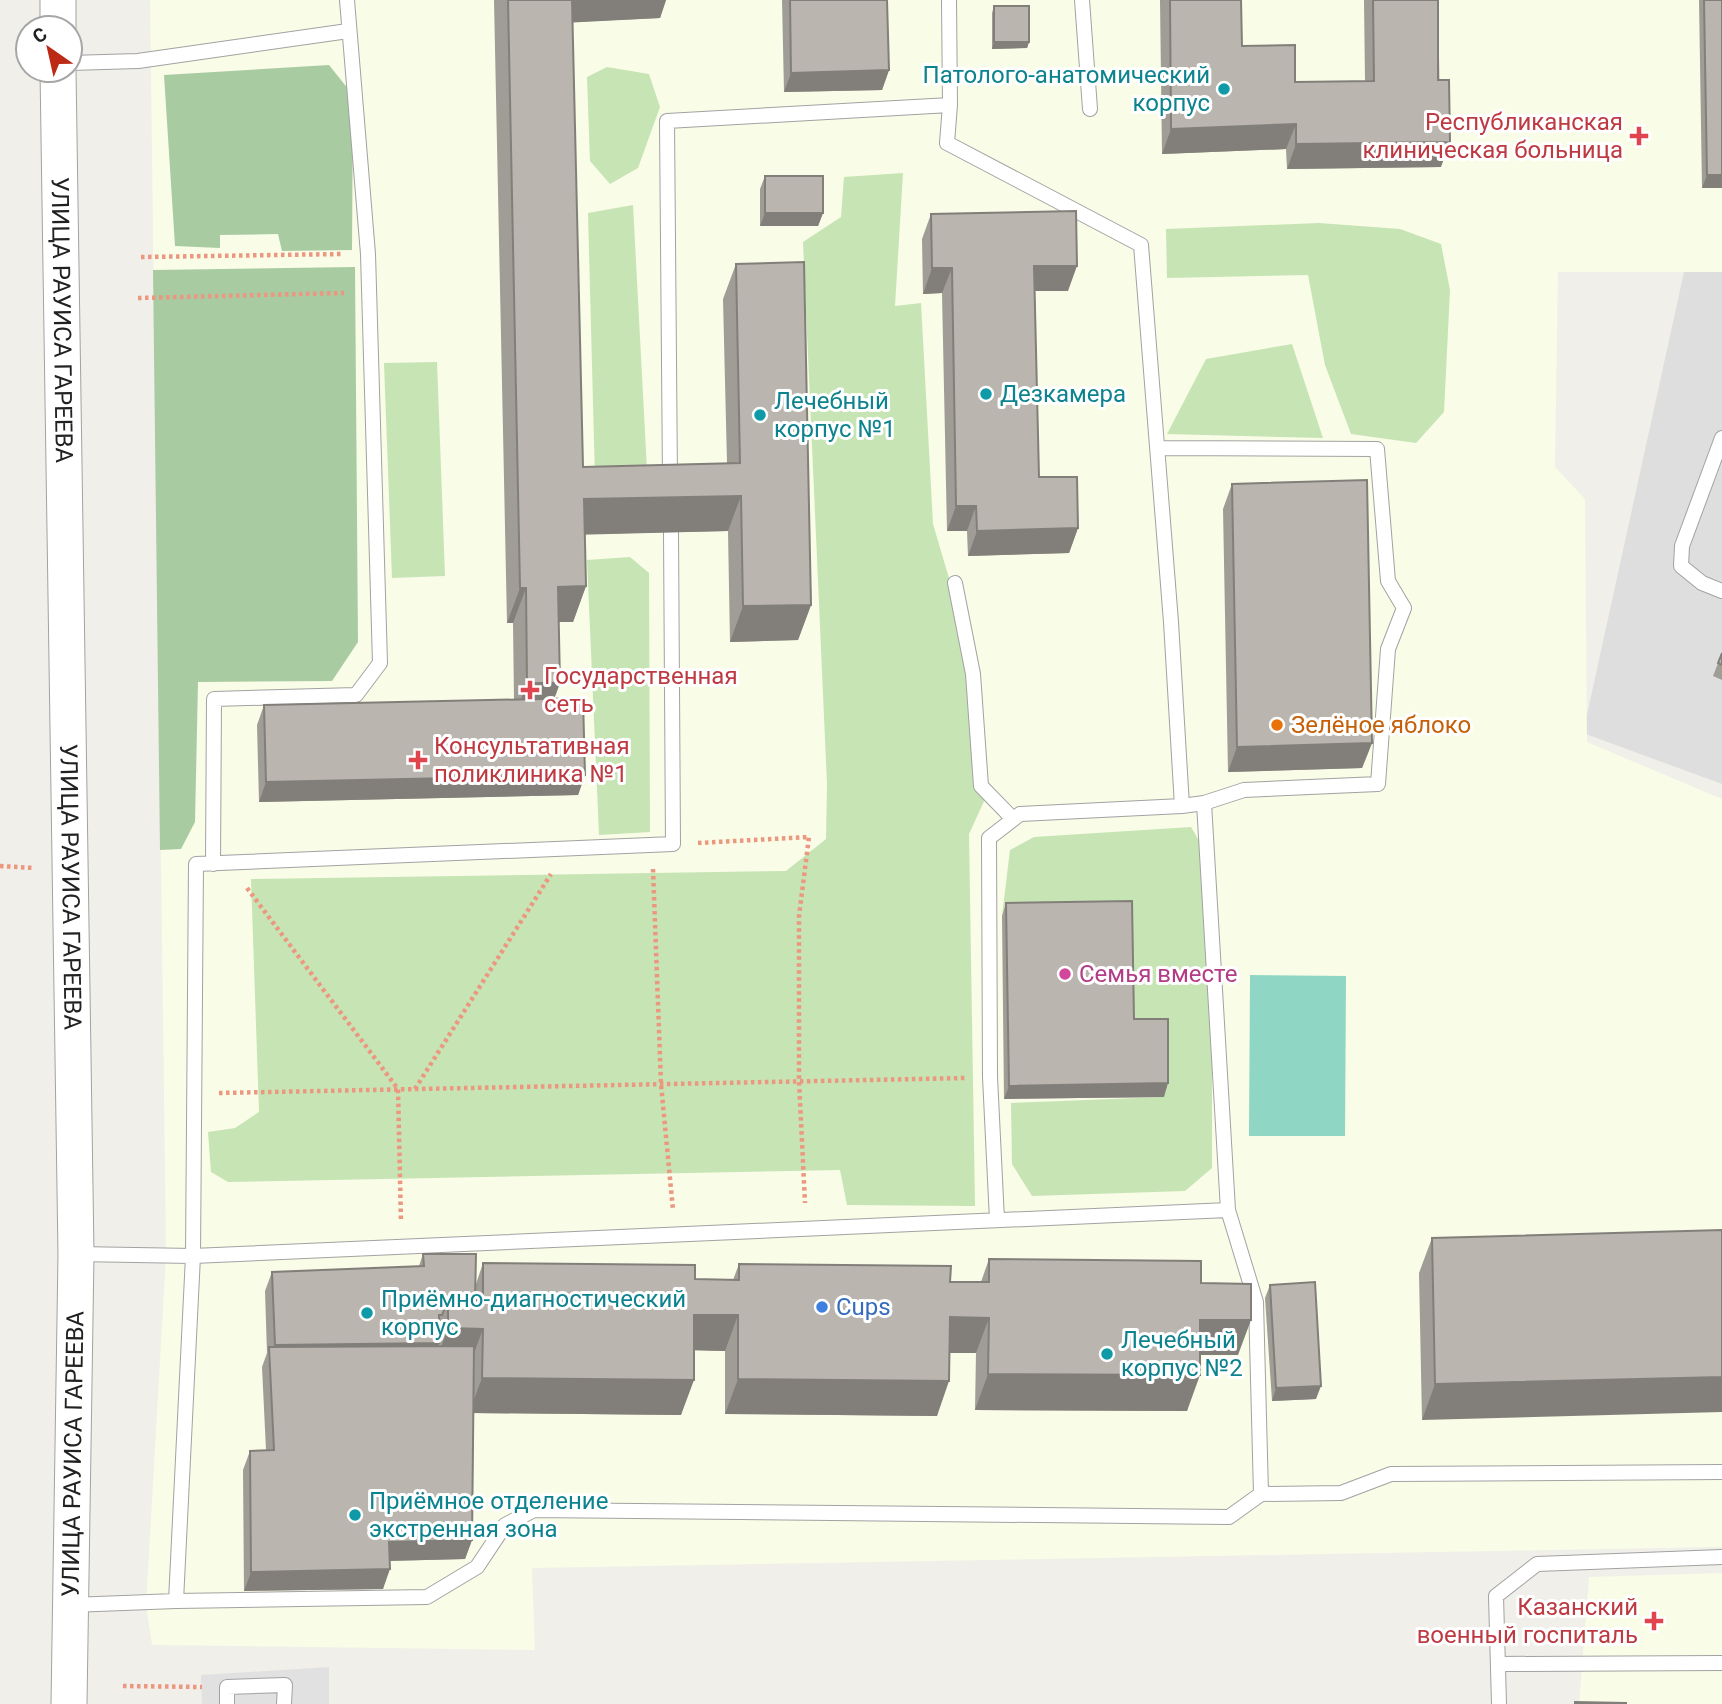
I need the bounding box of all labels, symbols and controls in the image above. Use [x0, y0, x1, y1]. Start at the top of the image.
north arrow [14, 14, 84, 84]
text: С [28, 22, 51, 48]
place label: Патолого-анатомический корпус [923, 61, 1210, 117]
marker: Патолого-анатомический корпус [1216, 81, 1232, 97]
place label: Республиканская клиническая больница [1362, 108, 1623, 164]
marker: Республиканская клиническая больница [1629, 126, 1649, 146]
street label: УЛИЦА РАУИСА ГАРЕЕВА [46, 177, 78, 464]
place label: Дезкамера [1000, 380, 1126, 408]
marker: Дезкамера [978, 386, 994, 402]
place label: Лечебный корпус №1 [774, 387, 896, 443]
marker: Лечебный корпус №1 [752, 407, 768, 423]
place label: Государственная сеть [544, 662, 738, 718]
marker: Государственная сеть [522, 682, 538, 698]
place label: Зелёное яблоко [1291, 711, 1471, 739]
marker: Зелёное яблоко [1269, 717, 1285, 733]
place label: Консультативная поликлиника №1 [434, 732, 630, 788]
street label: УЛИЦА РАУИСА ГАРЕЕВА [54, 744, 87, 1031]
marker: Консультативная поликлиника №1 [408, 750, 428, 770]
place label: Семья вместе [1079, 960, 1237, 988]
marker: Семья вместе [1057, 966, 1073, 982]
place label: Приёмно-диагностический корпус [381, 1285, 686, 1341]
place label: Cups [836, 1293, 891, 1321]
marker: Cups [814, 1299, 830, 1315]
marker: Приёмно-диагностический корпус [359, 1305, 375, 1321]
street label: УЛИЦА РАУИСА ГАРЕЕВА [57, 1310, 90, 1597]
place label: Лечебный корпус №2 [1121, 1326, 1243, 1382]
marker: Лечебный корпус №2 [1099, 1346, 1115, 1362]
place label: Приёмное отделение экстренная зона [369, 1487, 608, 1543]
marker: Приёмное отделение экстренная зона [347, 1507, 363, 1523]
place label: Казанский военный госпиталь [1417, 1593, 1638, 1649]
marker: Казанский военный госпиталь [1644, 1611, 1664, 1631]

